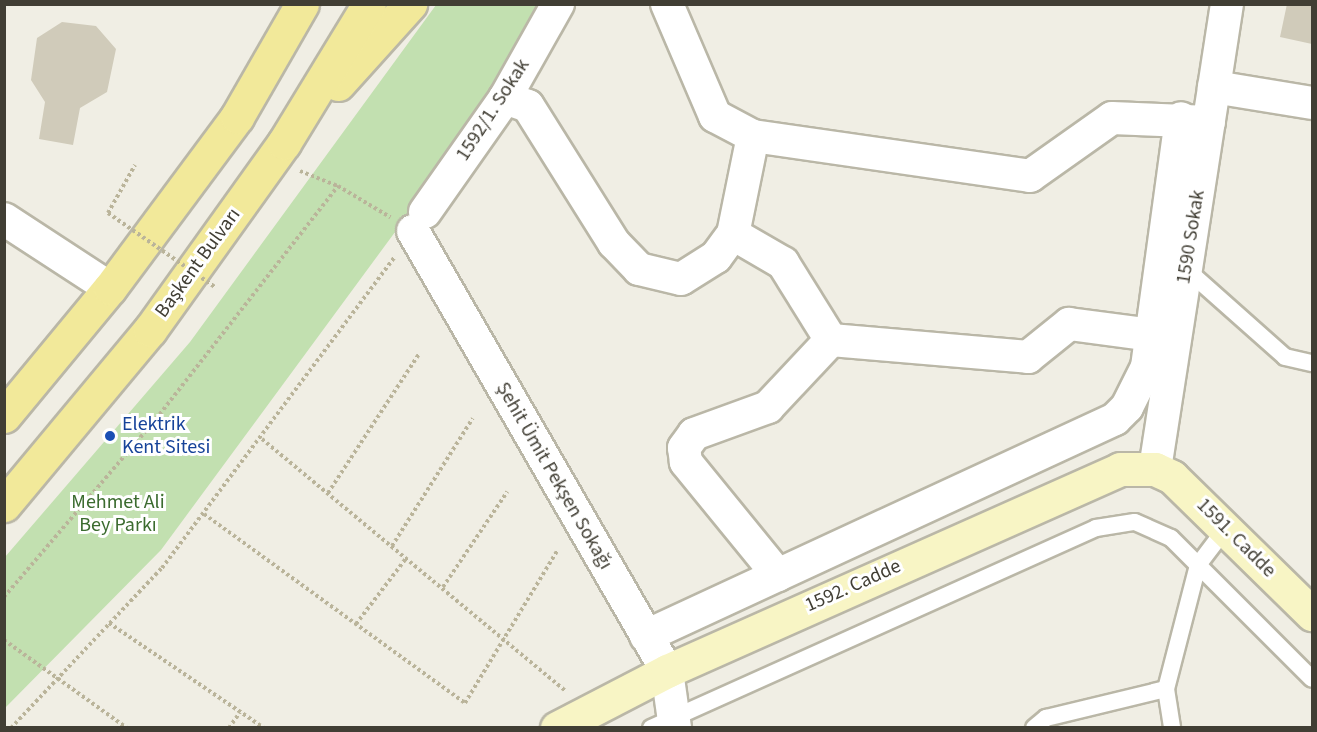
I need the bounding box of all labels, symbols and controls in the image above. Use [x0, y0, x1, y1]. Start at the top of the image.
street label: 1592/1. Sokak [451, 54, 535, 166]
street label: 1590 Sokak [1172, 188, 1210, 286]
street label: Başkent Bulvarı [150, 203, 246, 323]
street label: Şehit Ümit Pekşen Sokağı [490, 378, 618, 574]
place label: Elektrik Kent Sitesi [122, 412, 210, 459]
marker: Elektrik Kent Sitesi [103, 429, 117, 443]
park label: Mehmet Ali Bey Parkı [71, 491, 165, 538]
street label: 1591. Cadde [1191, 493, 1281, 583]
street label: 1592. Cadde [801, 554, 905, 618]

